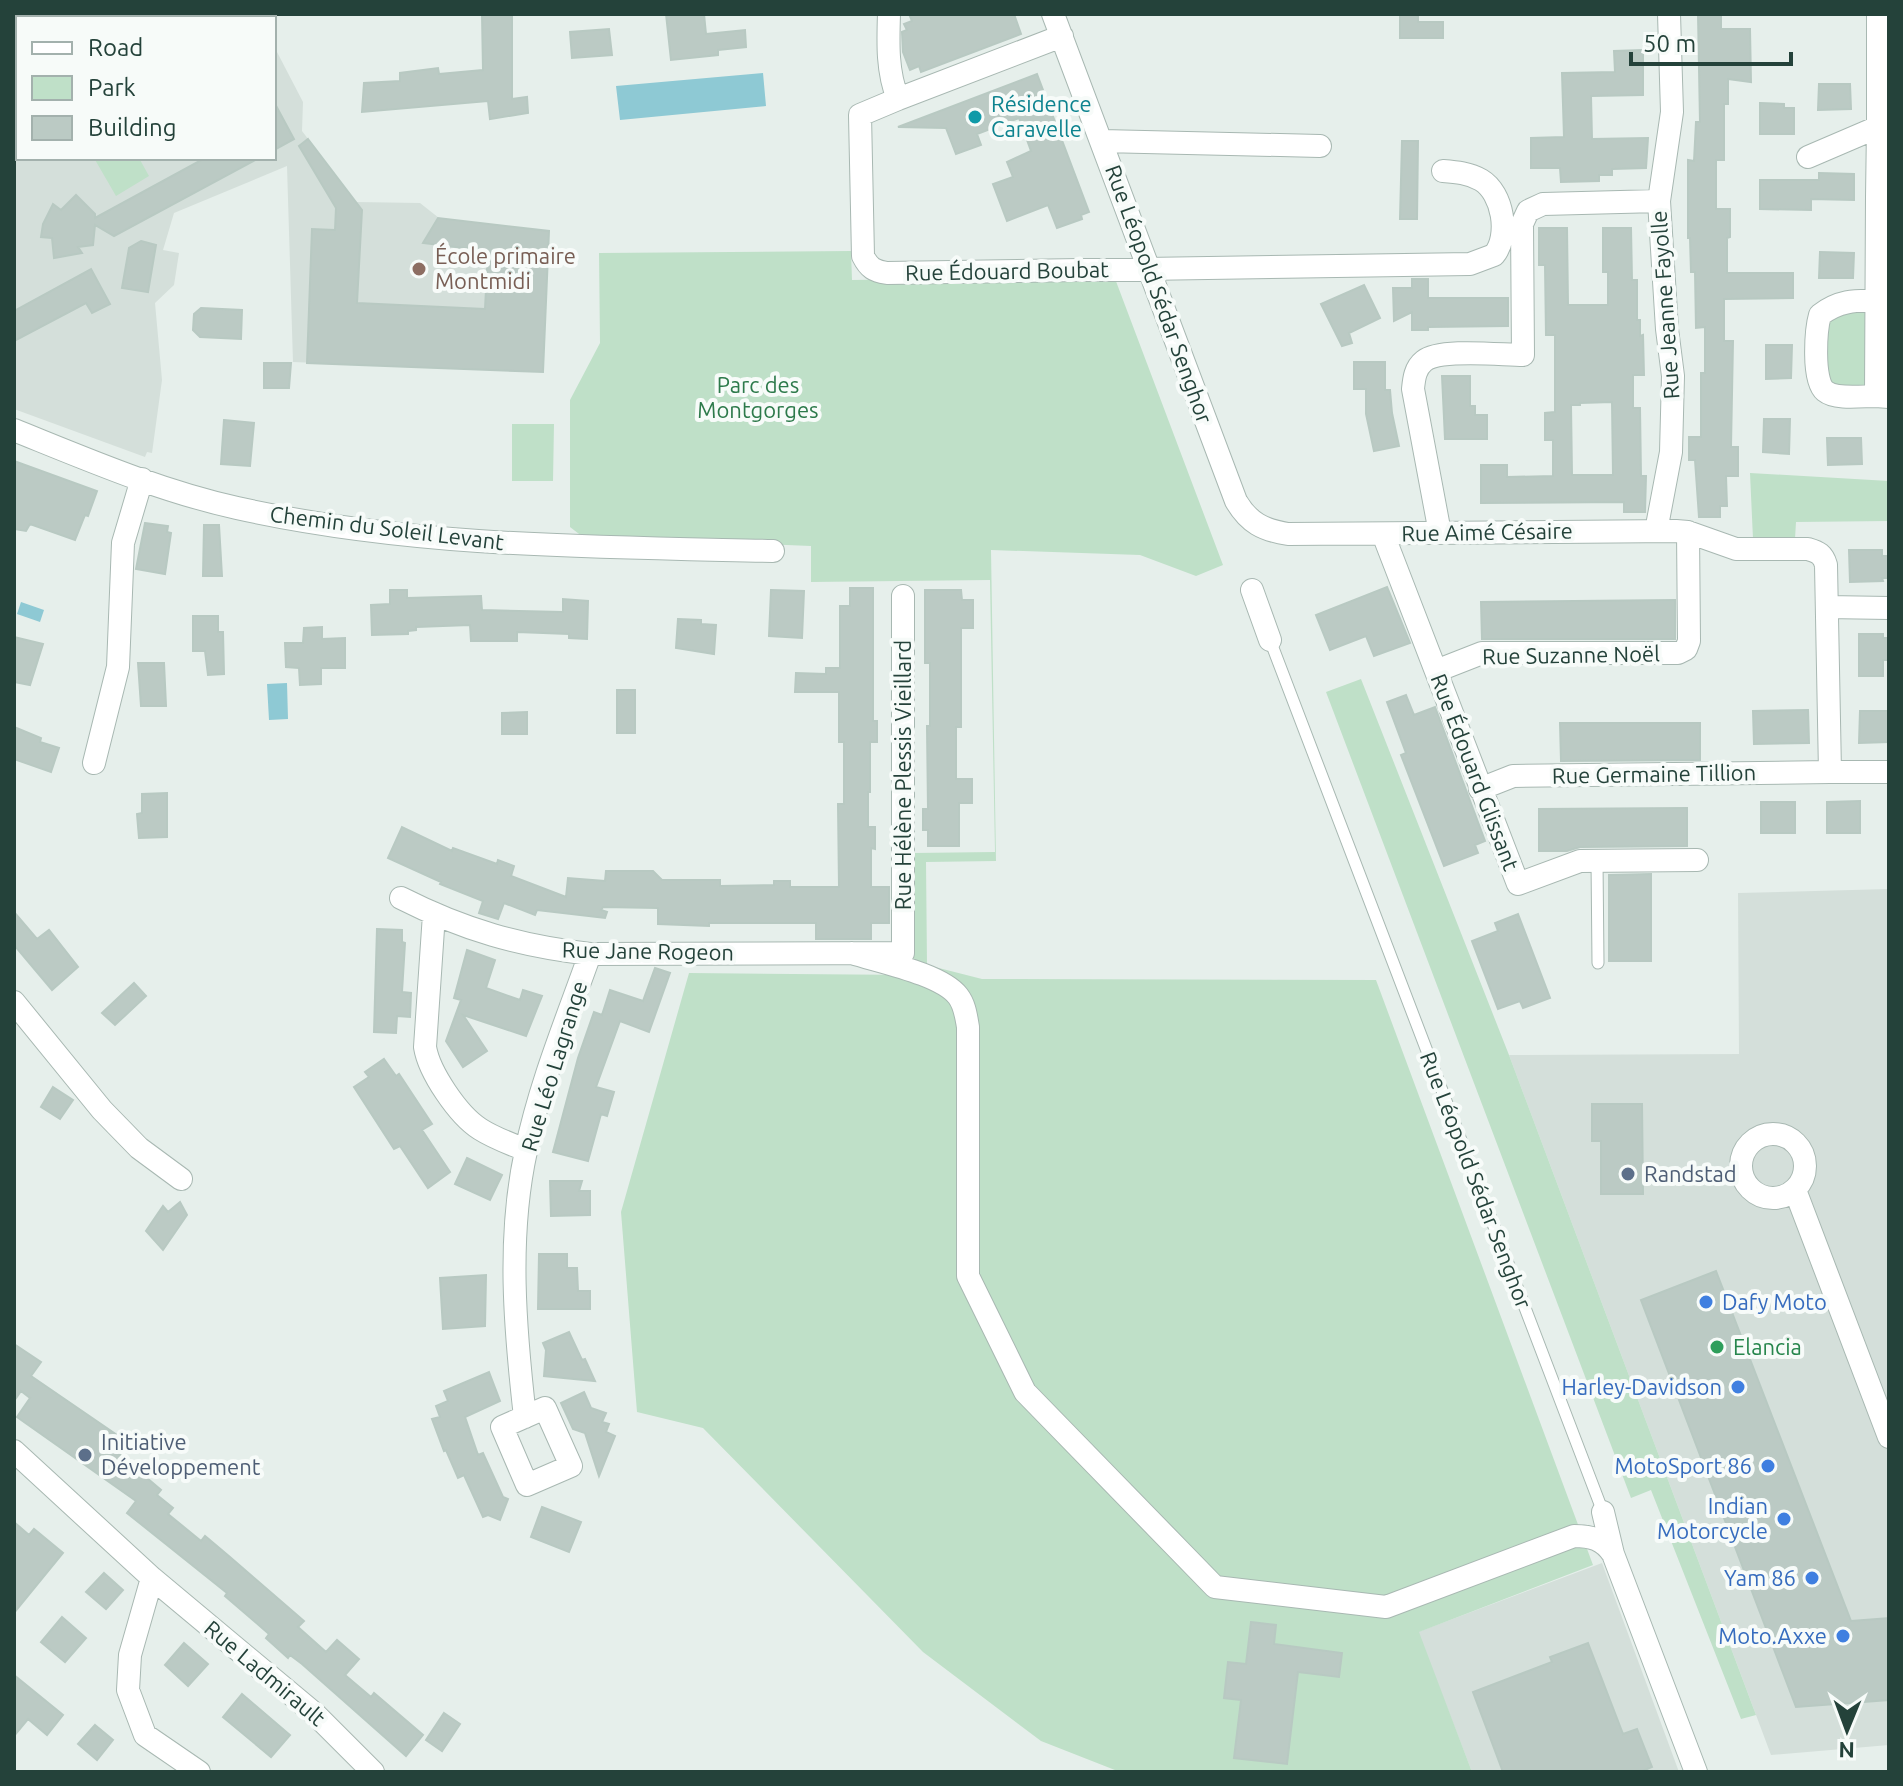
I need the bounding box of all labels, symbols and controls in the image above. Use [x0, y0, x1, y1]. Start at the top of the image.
legend [16, 16, 276, 160]
scale bar [1631, 16, 1791, 66]
text: 50 m [1643, 30, 1696, 57]
text: Road [88, 34, 143, 61]
text: Park [88, 74, 136, 101]
place label: Résidence Caravelle [991, 91, 1092, 141]
marker: Résidence Caravelle [966, 108, 984, 126]
text: Building [88, 114, 176, 141]
street label: Rue Léopold Sédar Senghor [1101, 161, 1218, 427]
street label: Rue Jeanne Fayolle [1645, 210, 1684, 400]
place label: École primaire Montmidi [435, 242, 576, 293]
street label: Rue Édouard Boubat [905, 255, 1109, 285]
marker: École primaire Montmidi [410, 260, 428, 278]
park label: Parc des Montgorges [697, 372, 819, 422]
street label: Chemin du Soleil Levant [269, 501, 506, 554]
street label: Rue Aimé Césaire [1401, 518, 1573, 545]
street label: Rue Hélène Plessis Vieillard [890, 640, 915, 910]
street label: Rue Suzanne Noël [1482, 640, 1660, 669]
street label: Rue Édouard Glissant [1426, 670, 1526, 874]
street label: Rue Germaine Tillion [1552, 759, 1756, 788]
street label: Rue Jane Rogeon [562, 937, 734, 964]
street label: Rue Léo Lagrange [516, 978, 591, 1154]
street label: Rue Léopold Sédar Senghor [1416, 1048, 1537, 1312]
place label: Randstad [1644, 1161, 1737, 1186]
marker: Randstad [1619, 1165, 1637, 1183]
place label: Dafy Moto [1722, 1289, 1827, 1314]
marker: Dafy Moto [1697, 1293, 1715, 1311]
place label: Elancia [1733, 1334, 1802, 1359]
marker: Elancia [1708, 1338, 1726, 1356]
place label: Harley-Davidson [1561, 1374, 1722, 1399]
marker: Harley-Davidson [1729, 1378, 1747, 1396]
place label: Initiative Développement [101, 1429, 261, 1479]
marker: Initiative Développement [76, 1446, 94, 1464]
place label: MotoSport 86 [1614, 1453, 1752, 1478]
marker: MotoSport 86 [1759, 1457, 1777, 1475]
place label: Indian Motorcycle [1657, 1493, 1768, 1543]
marker: Indian Motorcycle [1775, 1510, 1793, 1528]
place label: Yam 86 [1724, 1565, 1796, 1590]
marker: Yam 86 [1803, 1569, 1821, 1587]
street label: Rue Ladmirault [200, 1615, 331, 1731]
place label: Moto.Axxe [1718, 1623, 1827, 1648]
marker: Moto.Axxe [1834, 1627, 1852, 1645]
north arrow [1807, 1690, 1887, 1770]
text: N [1838, 1738, 1855, 1763]

